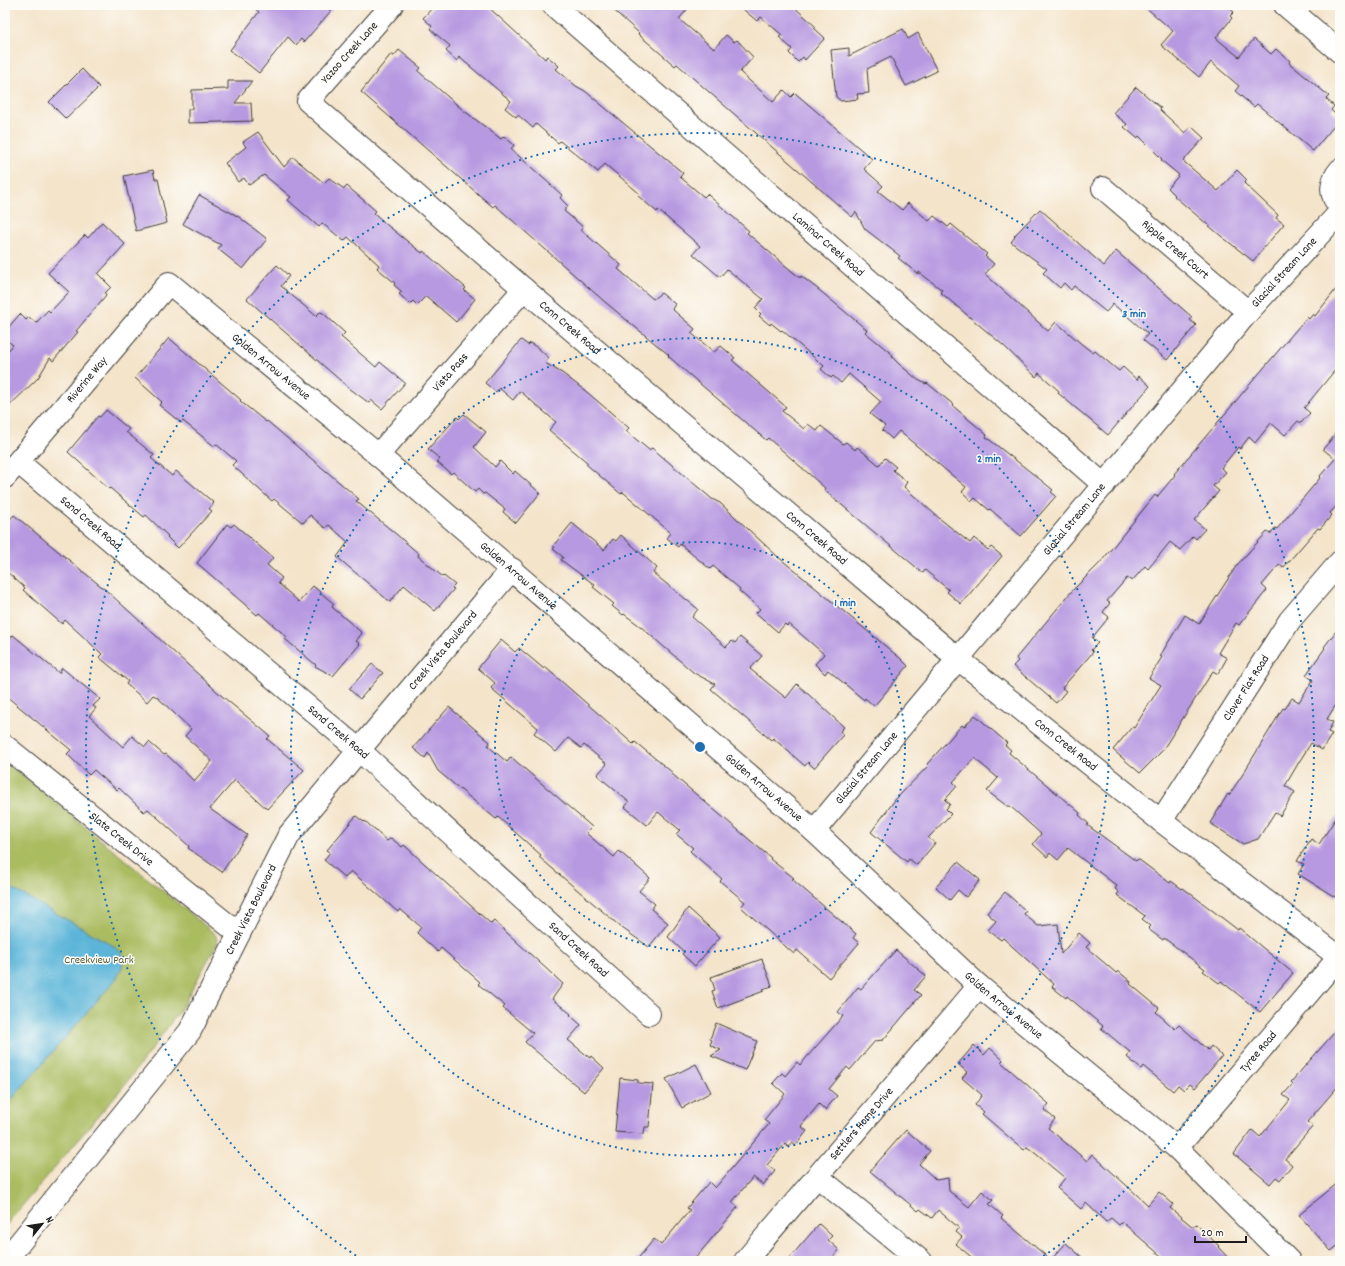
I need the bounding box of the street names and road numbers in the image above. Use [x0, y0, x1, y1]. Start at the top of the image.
street label: Yazoo Creek Lane [318, 18, 382, 88]
street label: Laminar Creek Road [789, 209, 868, 281]
street label: Ripple Creek Court [1138, 216, 1213, 284]
street label: Glacial Stream Lane [1247, 234, 1321, 312]
street label: Conn Creek Road [535, 297, 604, 359]
street label: Golden Arrow Avenue [228, 329, 314, 404]
street label: Vista Pass [429, 349, 473, 396]
street label: Riverine Way [62, 352, 112, 407]
street label: Glacial Stream Lane [1039, 479, 1110, 560]
street label: Sand Creek Road [56, 492, 125, 554]
street label: Conn Creek Road [782, 507, 851, 569]
street label: Golden Arrow Avenue [476, 538, 561, 614]
street label: Creek Vista Boulevard [404, 607, 482, 694]
street label: Clover Flat Road [1219, 652, 1274, 724]
street label: Sand Creek Road [304, 701, 373, 763]
street label: Conn Creek Road [1031, 714, 1101, 775]
street label: Glacial Stream Lane [831, 728, 902, 808]
street label: Golden Arrow Avenue [721, 749, 806, 826]
street label: Slate Creek Drive [85, 808, 157, 870]
street label: Creek Vista Boulevard [221, 861, 281, 958]
street label: Sand Creek Road [545, 918, 612, 982]
street label: Golden Arrow Avenue [960, 968, 1046, 1043]
street label: Tyree Road [1236, 1027, 1281, 1076]
street label: Settlers Home Drive [826, 1084, 898, 1164]

